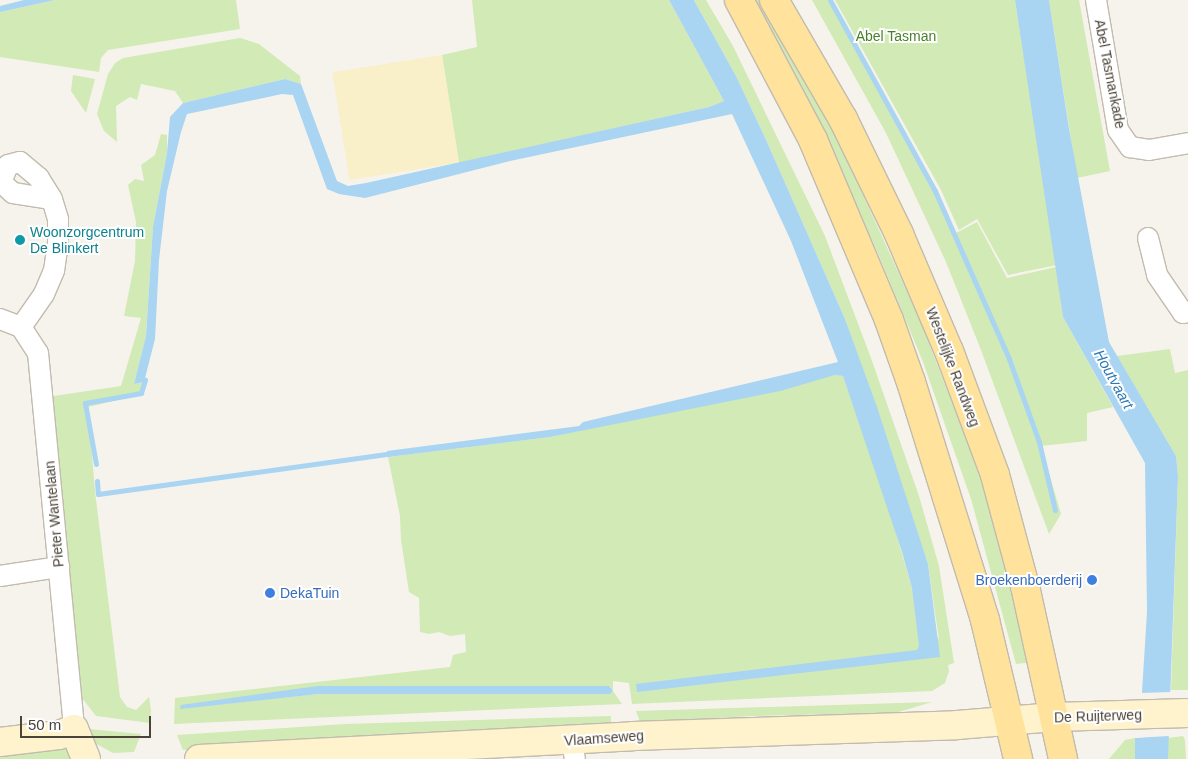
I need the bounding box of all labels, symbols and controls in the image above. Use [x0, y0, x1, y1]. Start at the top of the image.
street label: Abel Tasmankade [1091, 18, 1129, 130]
park label: Abel Tasman [856, 28, 936, 44]
place label: Woonzorgcentrum De Blinkert [30, 224, 144, 256]
marker: Woonzorgcentrum De Blinkert [14, 234, 26, 246]
street label: Westelijke Randweg [922, 305, 984, 429]
water label: Houtvaart [1090, 346, 1138, 412]
street label: Pieter Wantelaan [41, 460, 67, 568]
place label: Broekenboerderij [975, 572, 1082, 588]
marker: Broekenboerderij [1086, 574, 1098, 586]
place label: DekaTuin [280, 585, 339, 601]
marker: DekaTuin [264, 587, 276, 599]
scale bar [22, 706, 154, 738]
street label: De Ruijterweg [1054, 706, 1142, 726]
text: 50 m [28, 716, 61, 733]
street label: Vlaamseweg [563, 727, 645, 749]

